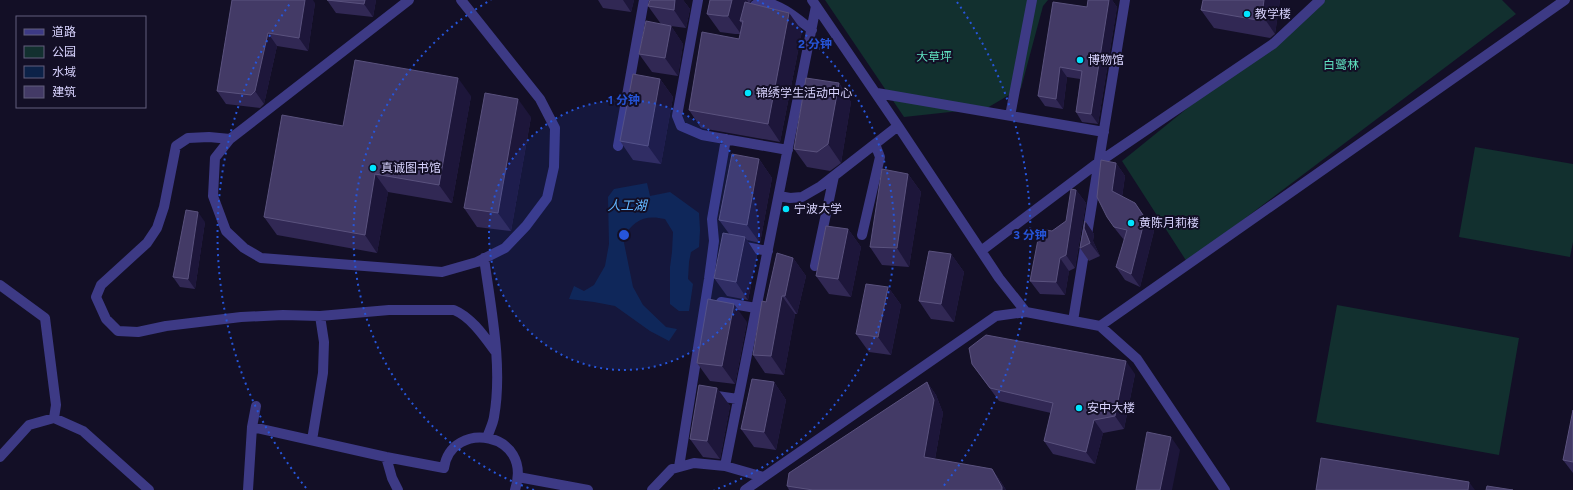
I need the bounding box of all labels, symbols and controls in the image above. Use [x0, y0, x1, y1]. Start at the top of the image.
place label: 教学楼 [1255, 7, 1291, 21]
marker: 教学楼 [1242, 9, 1252, 19]
legend [16, 16, 146, 108]
text: 道路 [52, 25, 76, 39]
text: 2 分钟 [798, 37, 832, 51]
text: 公园 [52, 45, 76, 59]
park label: 大草坪 [916, 50, 952, 64]
place label: 博物馆 [1088, 53, 1124, 67]
marker: 博物馆 [1075, 55, 1085, 65]
park label: 白鹭林 [1323, 58, 1359, 72]
text: 水域 [52, 65, 76, 79]
text: 建筑 [52, 85, 76, 99]
place label: 锦绣学生活动中心 [756, 86, 852, 100]
marker: 锦绣学生活动中心 [743, 88, 753, 98]
text: 1 分钟 [608, 93, 640, 107]
place label: 真诚图书馆 [381, 161, 441, 175]
marker: 真诚图书馆 [368, 163, 378, 173]
water label: 人工湖 [607, 198, 648, 213]
place label: 宁波大学 [794, 202, 842, 216]
marker: 宁波大学 [781, 204, 791, 214]
place label: 黄陈月莉楼 [1139, 216, 1199, 230]
marker: 黄陈月莉楼 [1126, 218, 1136, 228]
centre of rings [617, 228, 631, 242]
text: 3 分钟 [1013, 228, 1047, 242]
place label: 安中大楼 [1087, 401, 1135, 415]
marker: 安中大楼 [1074, 403, 1084, 413]

